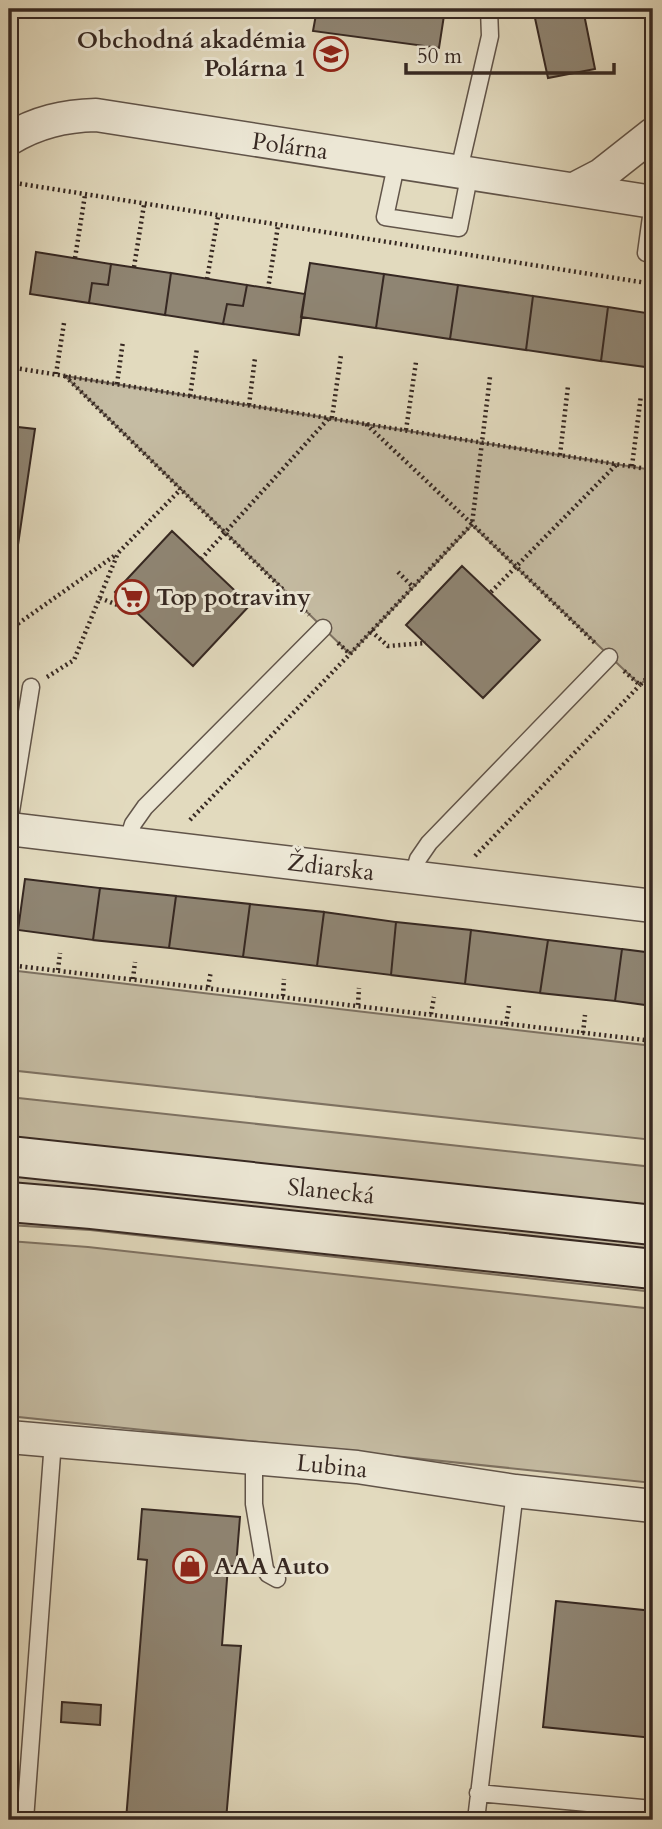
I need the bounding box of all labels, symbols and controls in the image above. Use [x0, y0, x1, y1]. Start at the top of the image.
place label: Obchodná akadémia Polárna 1 [77, 24, 306, 85]
scale bar [406, 32, 615, 76]
school or university icon: Obchodná akadémia Polárna 1 [312, 35, 350, 73]
text: 50 m [417, 42, 462, 71]
street label: Polárna [250, 125, 331, 168]
supermarket icon: Top potraviny [113, 578, 151, 616]
place label: Top potraviny [156, 581, 311, 614]
street label: Ždiarska [286, 846, 377, 889]
street label: Slanecká [286, 1171, 377, 1213]
street label: Lubina [295, 1446, 370, 1487]
shop icon: AAA Auto [171, 1547, 209, 1585]
place label: AAA Auto [214, 1550, 329, 1583]

